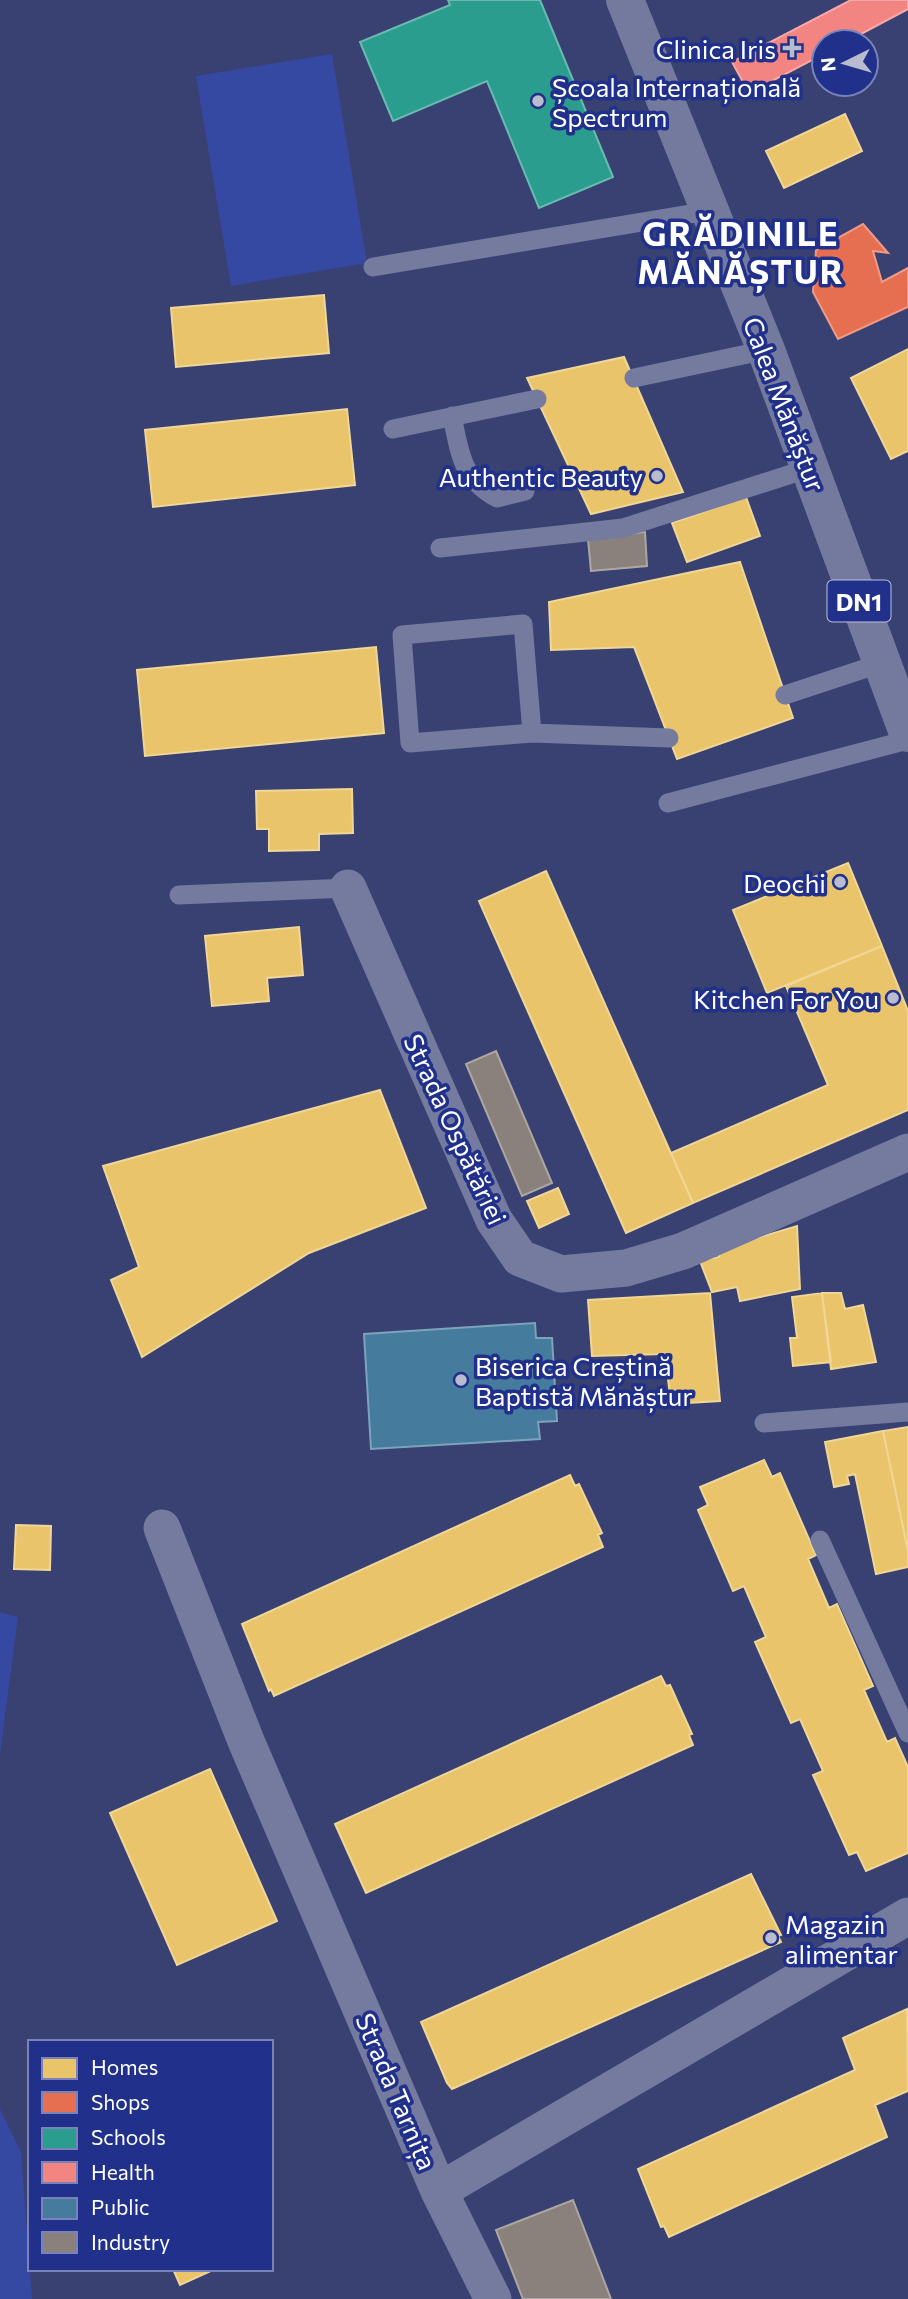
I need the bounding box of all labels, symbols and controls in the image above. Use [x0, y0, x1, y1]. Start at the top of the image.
north arrow [810, 28, 880, 98]
place label: Clinica Iris [656, 33, 776, 64]
marker: Clinica Iris [782, 38, 802, 58]
text: N [815, 56, 840, 73]
place label: Școala Internațională Spectrum [552, 71, 801, 132]
marker: Școala Internațională Spectrum [530, 93, 546, 109]
district label: GRĂDINILE MĂNĂȘTUR [637, 212, 845, 293]
street label: Calea Mănăștur [736, 312, 832, 496]
place label: Authentic Beauty [439, 461, 643, 492]
marker: Authentic Beauty [649, 468, 665, 484]
road number: DN1 [828, 580, 890, 622]
place label: Deochi [743, 867, 826, 898]
marker: Deochi [832, 874, 848, 890]
place label: Kitchen For You [693, 983, 879, 1014]
marker: Kitchen For You [885, 990, 901, 1006]
street label: Strada Ospătăriei [398, 1029, 514, 1229]
place label: Biserica Creștină Baptistă Mănăștur [475, 1350, 693, 1413]
marker: Biserica Creștină Baptistă Mănăștur [453, 1372, 469, 1388]
place label: Magazin alimentar [785, 1908, 898, 1969]
marker: Magazin alimentar [763, 1930, 779, 1946]
street label: Strada Tarnița [348, 2008, 444, 2175]
legend [28, 2040, 273, 2271]
text: Homes [91, 2054, 158, 2079]
text: Shops [91, 2089, 150, 2114]
text: Schools [91, 2124, 166, 2149]
text: Health [91, 2159, 155, 2184]
text: Public [91, 2194, 149, 2219]
text: Industry [91, 2229, 170, 2254]

